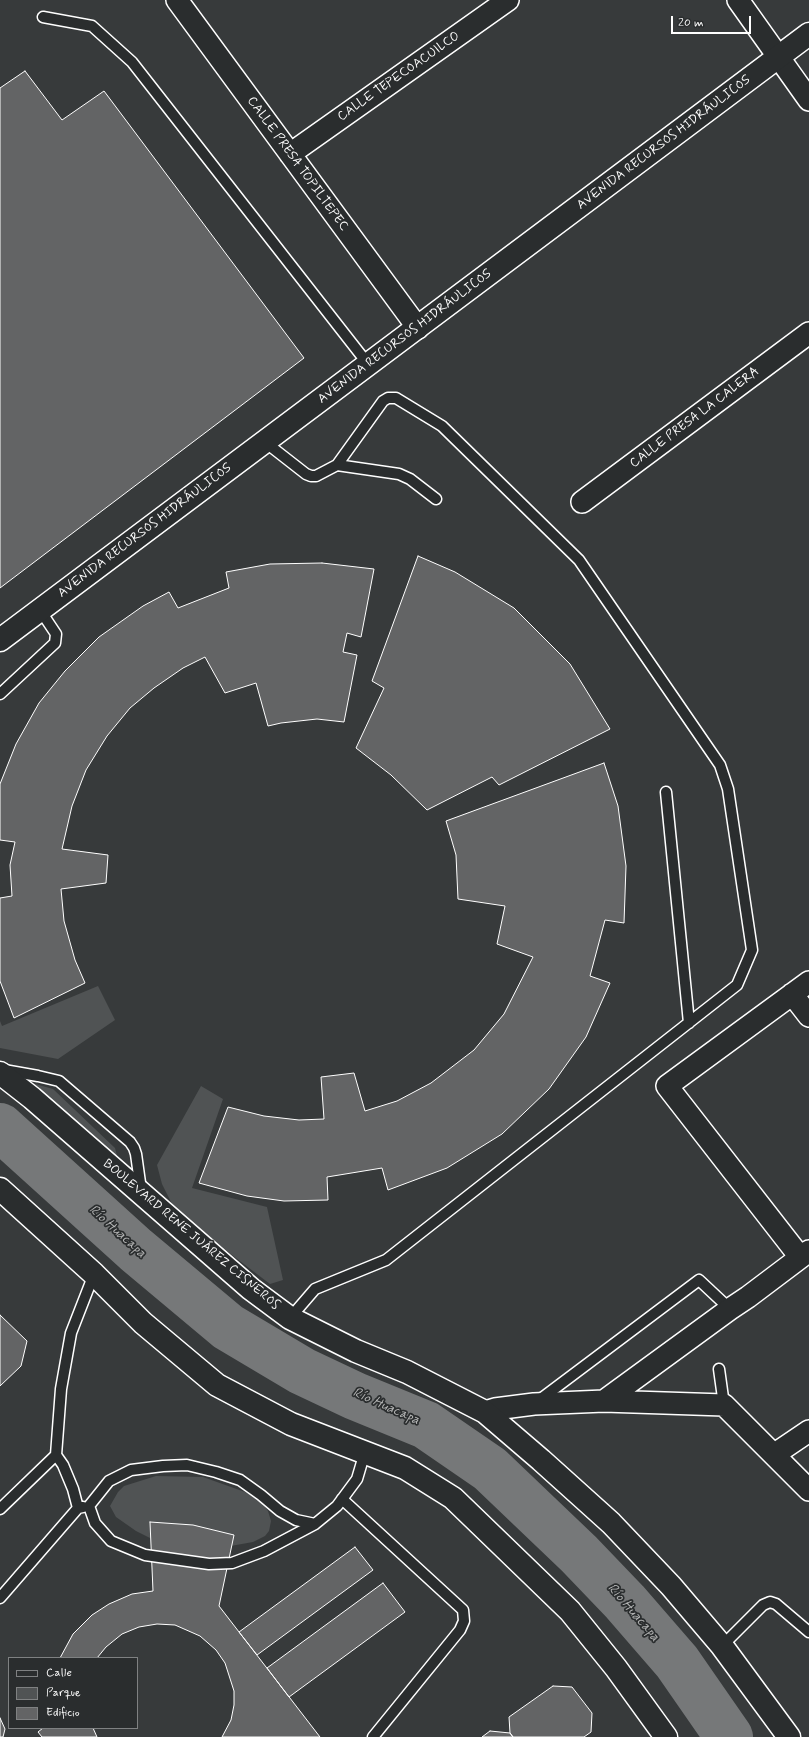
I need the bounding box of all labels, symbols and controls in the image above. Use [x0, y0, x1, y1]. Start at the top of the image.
scale bar [673, 8, 753, 34]
text: 20 m [678, 15, 704, 31]
street label: CALLE TEPECOACUILCO [335, 29, 463, 125]
street label: AVENIDA RECURSOS HIDRÁULICOS [574, 73, 754, 213]
street label: CALLE PRESA TOPILTEPEC [243, 94, 351, 234]
street label: AVENIDA RECURSOS HIDRÁULICOS [315, 267, 495, 407]
street label: CALLE PRESA LA CALERA [627, 364, 763, 472]
street label: AVENIDA RECURSOS HIDRÁULICOS [55, 461, 235, 601]
street label: BOULEVARD RENE JUÁREZ CISNEROS [99, 1156, 283, 1314]
water label: Río Huacapa [85, 1202, 149, 1262]
water label: Río Huacapa [350, 1385, 422, 1429]
water label: Río Huacapa [603, 1580, 663, 1646]
legend [8, 1657, 138, 1729]
text: Calle [46, 1665, 72, 1681]
text: Parque [46, 1685, 81, 1701]
text: Edificio [46, 1705, 80, 1721]

